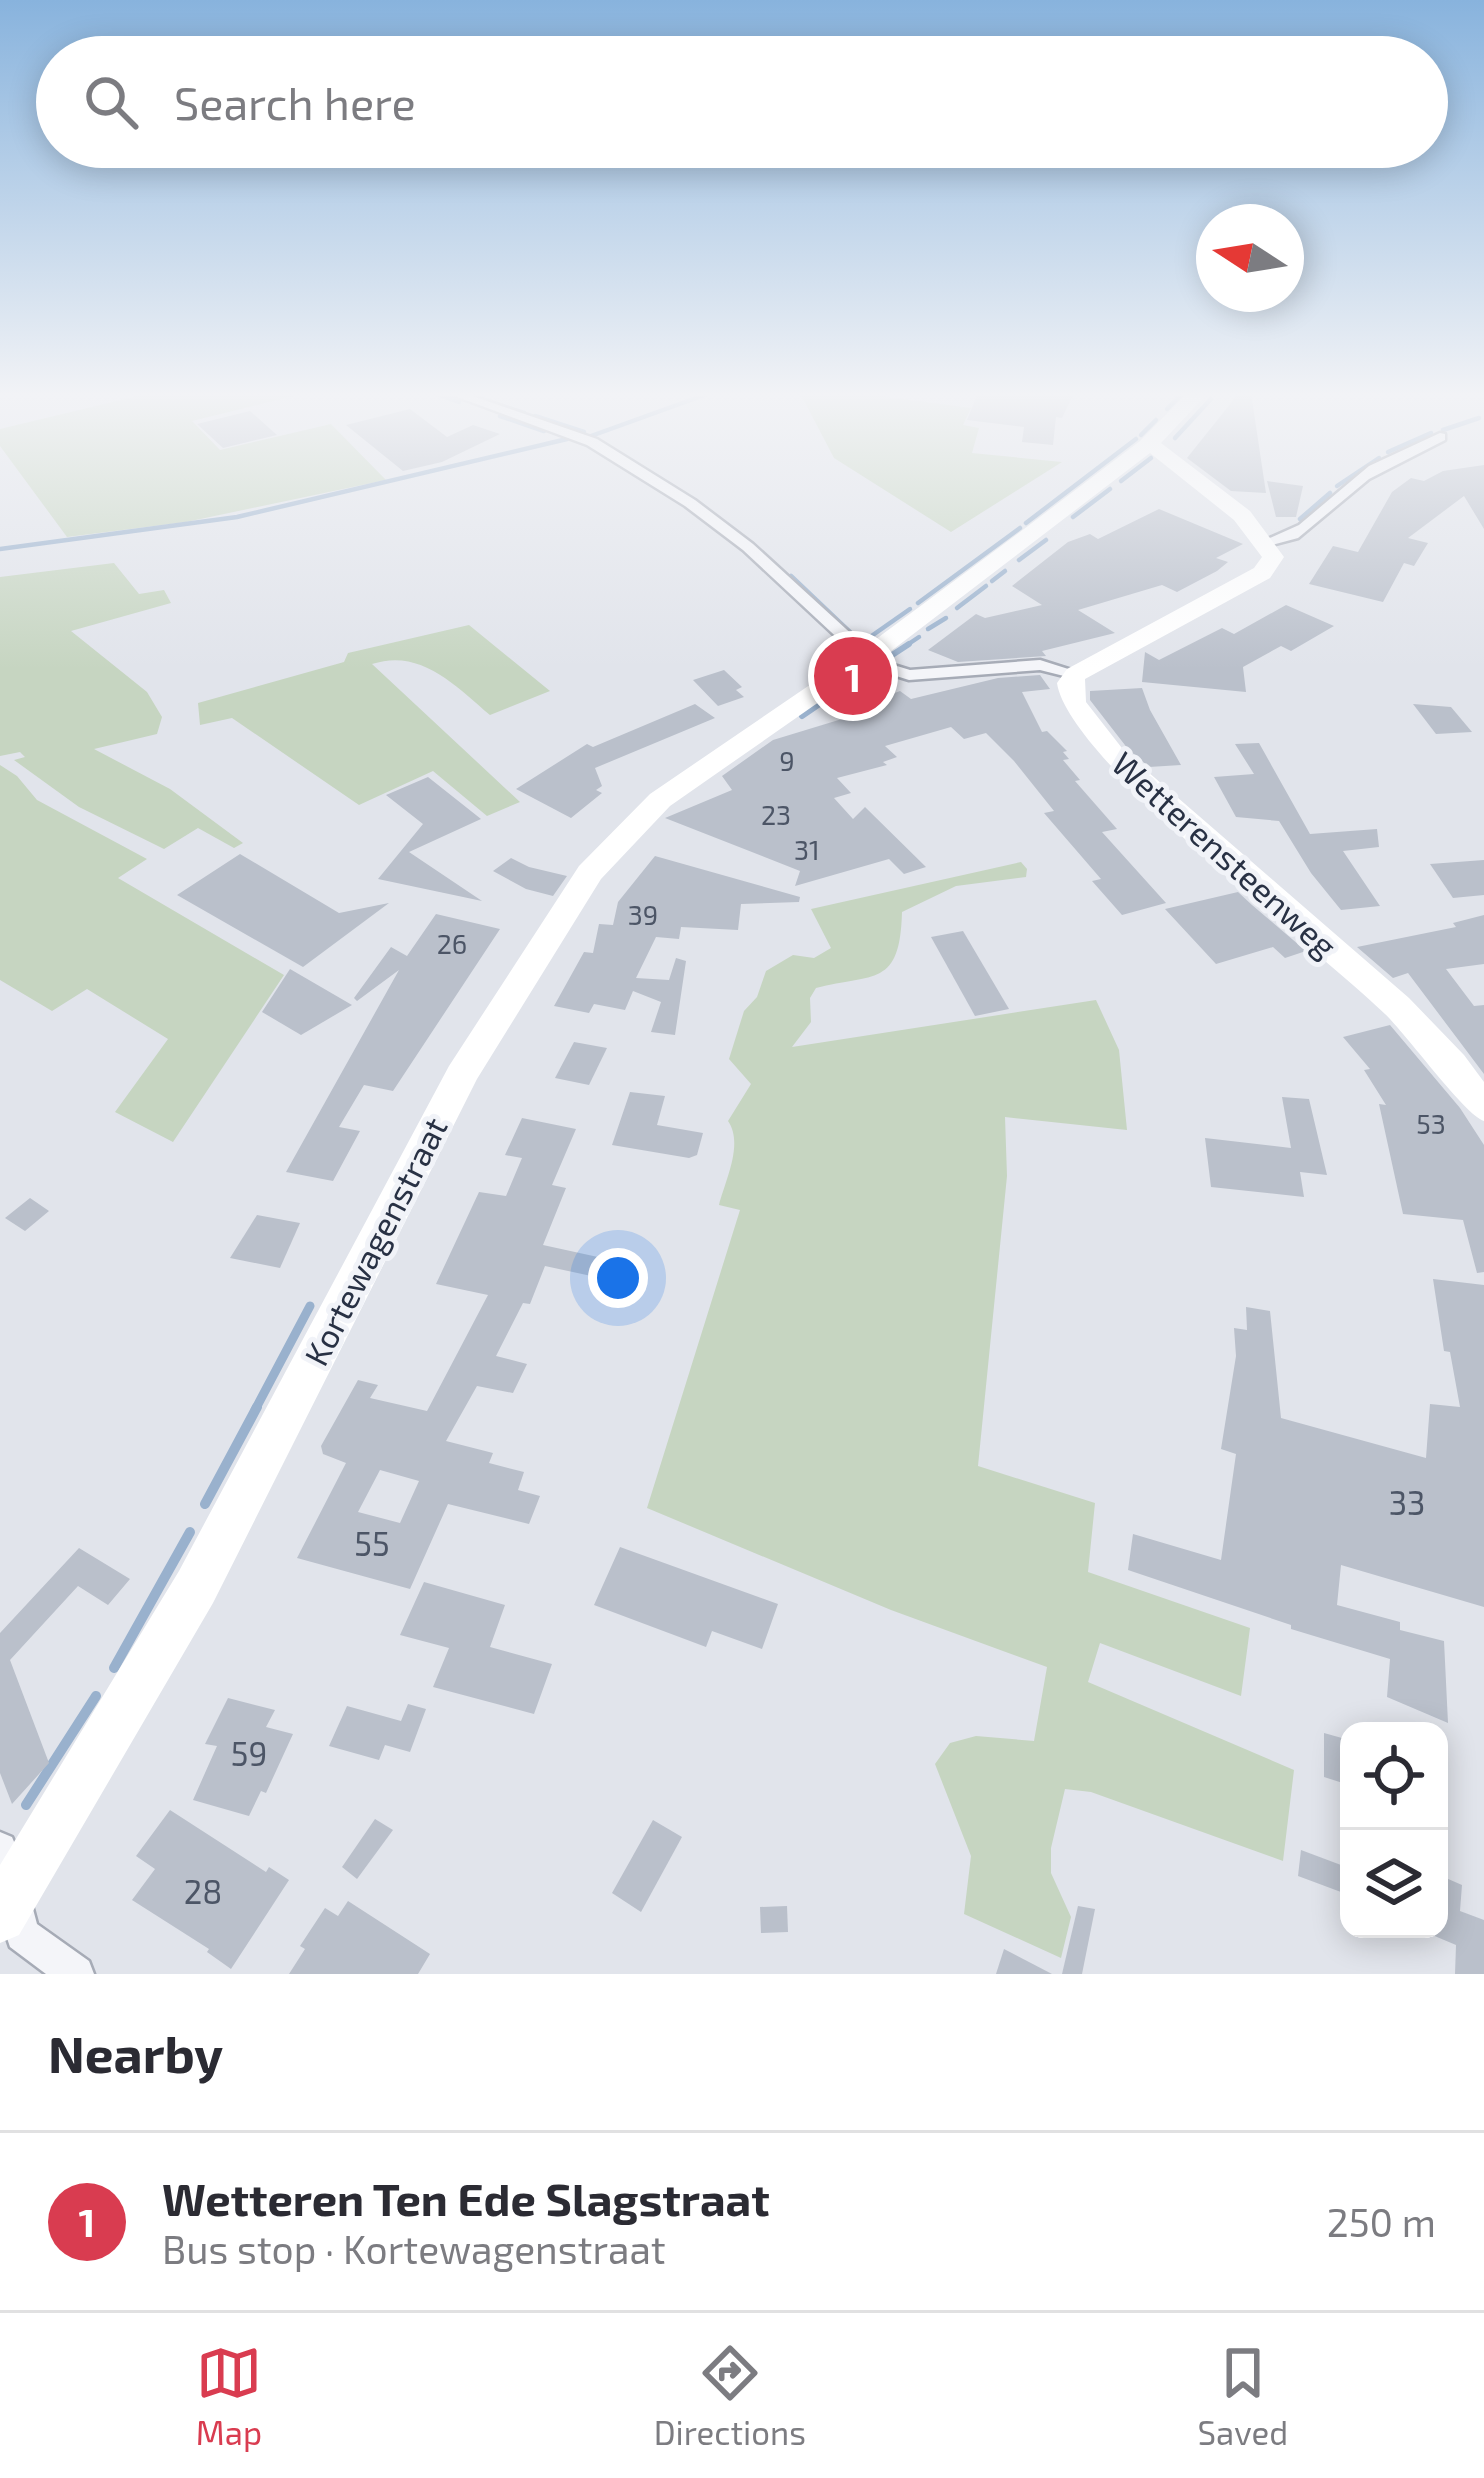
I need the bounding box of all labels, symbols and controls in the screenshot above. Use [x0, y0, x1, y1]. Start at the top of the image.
search box [36, 36, 1448, 168]
icon: search [78, 69, 144, 135]
text: Search here [174, 75, 416, 129]
north arrow [1196, 204, 1304, 312]
pin: 1 [814, 631, 892, 721]
street label: Wetterensteenweg [1105, 743, 1345, 965]
house number: 9 [779, 744, 795, 776]
house number: 23 [761, 798, 791, 830]
house number: 31 [794, 833, 820, 865]
house number: 39 [628, 898, 658, 930]
house number: 26 [437, 927, 467, 959]
house number: 53 [1416, 1107, 1446, 1139]
street label: Kortewagenstraat [295, 1110, 455, 1372]
your location [588, 1248, 648, 1308]
house number: 33 [1389, 1482, 1425, 1522]
house number: 55 [354, 1523, 390, 1563]
map controls [1340, 1722, 1448, 1938]
button: locate [1340, 1722, 1448, 1830]
house number: 59 [231, 1733, 267, 1773]
button: layers [1340, 1830, 1448, 1938]
house number: 28 [184, 1871, 222, 1911]
text: Nearby [48, 2022, 223, 2083]
text: Wetteren Ten Ede Slagstraat [162, 2171, 770, 2225]
text: 1 [79, 2198, 95, 2245]
text: 250 m [1327, 2198, 1436, 2245]
text: Bus stop · Kortewagenstraat [162, 2225, 666, 2272]
tab: Map [196, 2340, 262, 2452]
tab: Directions [654, 2340, 806, 2452]
tab: Saved [1198, 2340, 1288, 2452]

